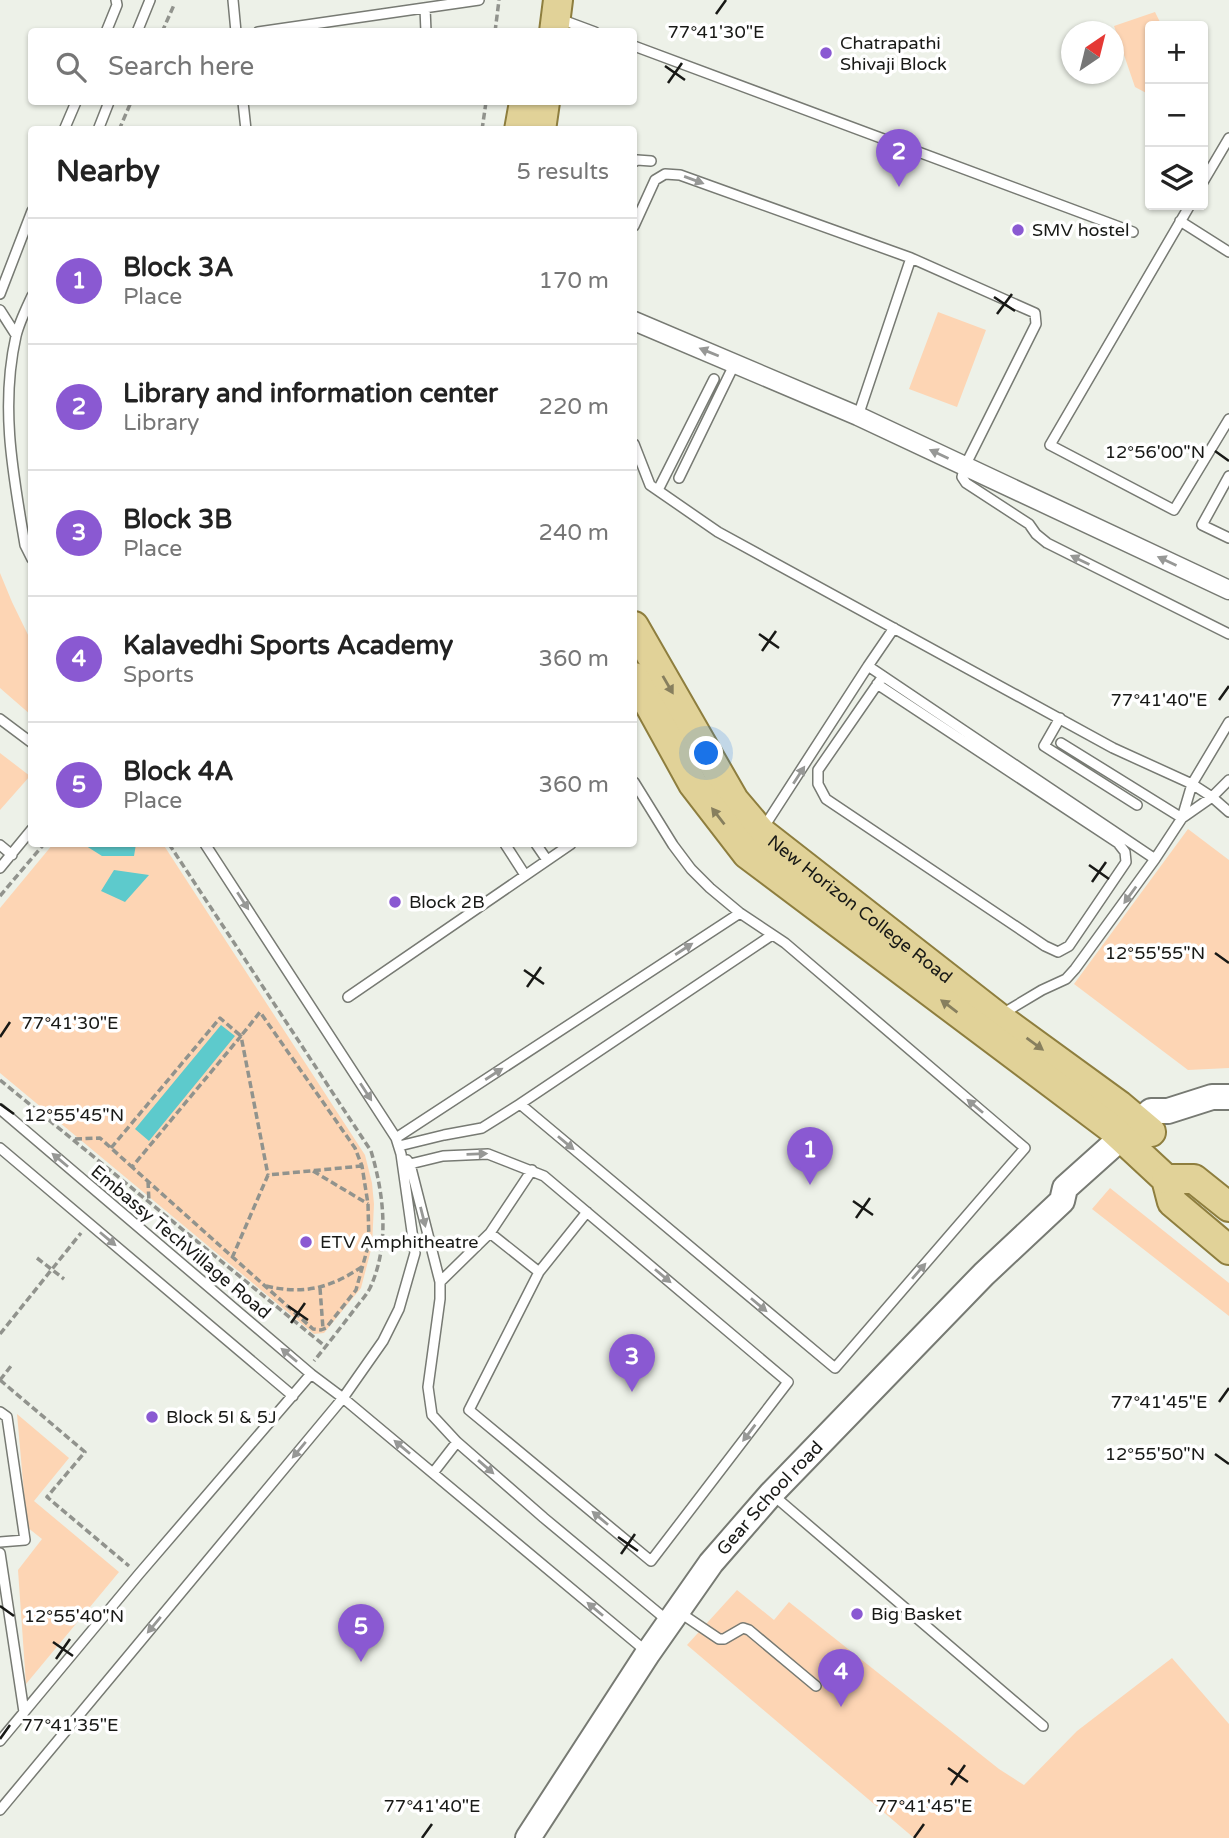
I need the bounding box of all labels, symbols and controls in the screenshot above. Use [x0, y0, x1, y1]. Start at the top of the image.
text: 77°41'30"E [667, 21, 765, 43]
north arrow [1061, 21, 1124, 84]
map controls [1145, 21, 1208, 210]
button: + [1145, 21, 1208, 84]
search box [28, 28, 637, 105]
place label: Chatrapathi Shivaji Block [840, 32, 947, 75]
marker: Chatrapathi Shivaji Block [818, 45, 834, 61]
icon: search [52, 48, 90, 86]
text: Search here [108, 51, 254, 82]
button: − [1145, 84, 1208, 147]
pin: 2 [876, 129, 922, 187]
button: layers [1145, 147, 1208, 210]
text: Nearby [56, 153, 160, 190]
text: 5 results [516, 158, 609, 186]
one-way arrow [684, 175, 705, 186]
place label: SMV hostel [1032, 219, 1130, 241]
marker: SMV hostel [1010, 222, 1026, 238]
text: Block 3A [123, 252, 234, 283]
text: 1 [72, 267, 86, 295]
text: 170 m [539, 267, 609, 295]
text: Place [123, 283, 182, 311]
one-way arrow [698, 346, 719, 357]
text: Library and information center [123, 378, 498, 409]
text: 2 [72, 393, 86, 421]
text: 220 m [539, 393, 609, 421]
text: Library [123, 409, 199, 437]
text: 12°56'00"N [1105, 441, 1205, 463]
one-way arrow [929, 448, 949, 460]
text: Block 3B [123, 504, 232, 535]
text: 3 [72, 519, 86, 547]
text: 240 m [539, 519, 609, 547]
text: Place [123, 535, 182, 563]
one-way arrow [1070, 554, 1090, 565]
one-way arrow [1157, 555, 1177, 567]
text: Kalavedhi Sports Academy [123, 630, 453, 661]
text: 4 [72, 645, 86, 673]
text: 360 m [539, 645, 609, 673]
text: Sports [123, 661, 194, 689]
one-way arrow [662, 675, 674, 695]
text: 77°41'40"E [1110, 689, 1208, 711]
your location [689, 736, 723, 770]
text: Block 4A [123, 756, 234, 787]
one-way arrow [792, 765, 805, 785]
text: 5 [72, 771, 86, 799]
text: 360 m [539, 771, 609, 799]
text: Place [123, 787, 182, 815]
one-way arrow [711, 807, 725, 825]
street label: New Horizon College Road [763, 830, 957, 988]
one-way arrow [1122, 885, 1137, 903]
one-way arrow [236, 891, 249, 911]
place label: Block 2B [409, 891, 485, 913]
marker: Block 2B [387, 894, 403, 910]
text: 12°55'55"N [1105, 942, 1205, 964]
one-way arrow [675, 943, 694, 956]
one-way arrow [940, 1000, 958, 1014]
text: 77°41'30"E [21, 1012, 119, 1034]
one-way arrow [1026, 1037, 1044, 1051]
one-way arrow [485, 1067, 503, 1081]
one-way arrow [359, 1083, 373, 1101]
one-way arrow [967, 1099, 984, 1114]
text: 12°55'45"N [24, 1104, 124, 1126]
pin: 1 [787, 1127, 833, 1185]
one-way arrow [558, 1135, 575, 1150]
one-way arrow [466, 1149, 488, 1160]
one-way arrow [51, 1152, 69, 1168]
street label: Embassy TechVillage Road [87, 1160, 275, 1324]
one-way arrow [418, 1206, 429, 1228]
one-way arrow [100, 1231, 117, 1246]
place label: ETV Amphitheatre [320, 1231, 479, 1253]
marker: ETV Amphitheatre [298, 1234, 314, 1250]
one-way arrow [911, 1262, 927, 1280]
one-way arrow [654, 1269, 672, 1284]
one-way arrow [751, 1297, 768, 1312]
pin: 3 [609, 1334, 655, 1392]
one-way arrow [280, 1347, 298, 1363]
text: 77°41'45"E [1110, 1391, 1208, 1413]
place label: Block 5I & 5J [166, 1406, 277, 1428]
marker: Block 5I & 5J [144, 1409, 160, 1425]
one-way arrow [742, 1424, 756, 1442]
street label: Gear School road [712, 1436, 828, 1560]
one-way arrow [394, 1440, 411, 1455]
one-way arrow [292, 1442, 307, 1459]
text: 12°55'50"N [1105, 1443, 1205, 1465]
one-way arrow [477, 1459, 495, 1475]
one-way arrow [591, 1511, 608, 1526]
one-way arrow [587, 1602, 604, 1617]
place label: Big Basket [871, 1603, 962, 1625]
pin: 5 [338, 1604, 384, 1662]
text: 12°55'40"N [24, 1605, 124, 1627]
marker: Big Basket [849, 1606, 865, 1622]
one-way arrow [146, 1616, 161, 1634]
pin: 4 [818, 1649, 864, 1707]
text: 77°41'35"E [21, 1714, 119, 1736]
text: 77°41'40"E [383, 1795, 481, 1817]
text: 77°41'45"E [875, 1795, 973, 1817]

